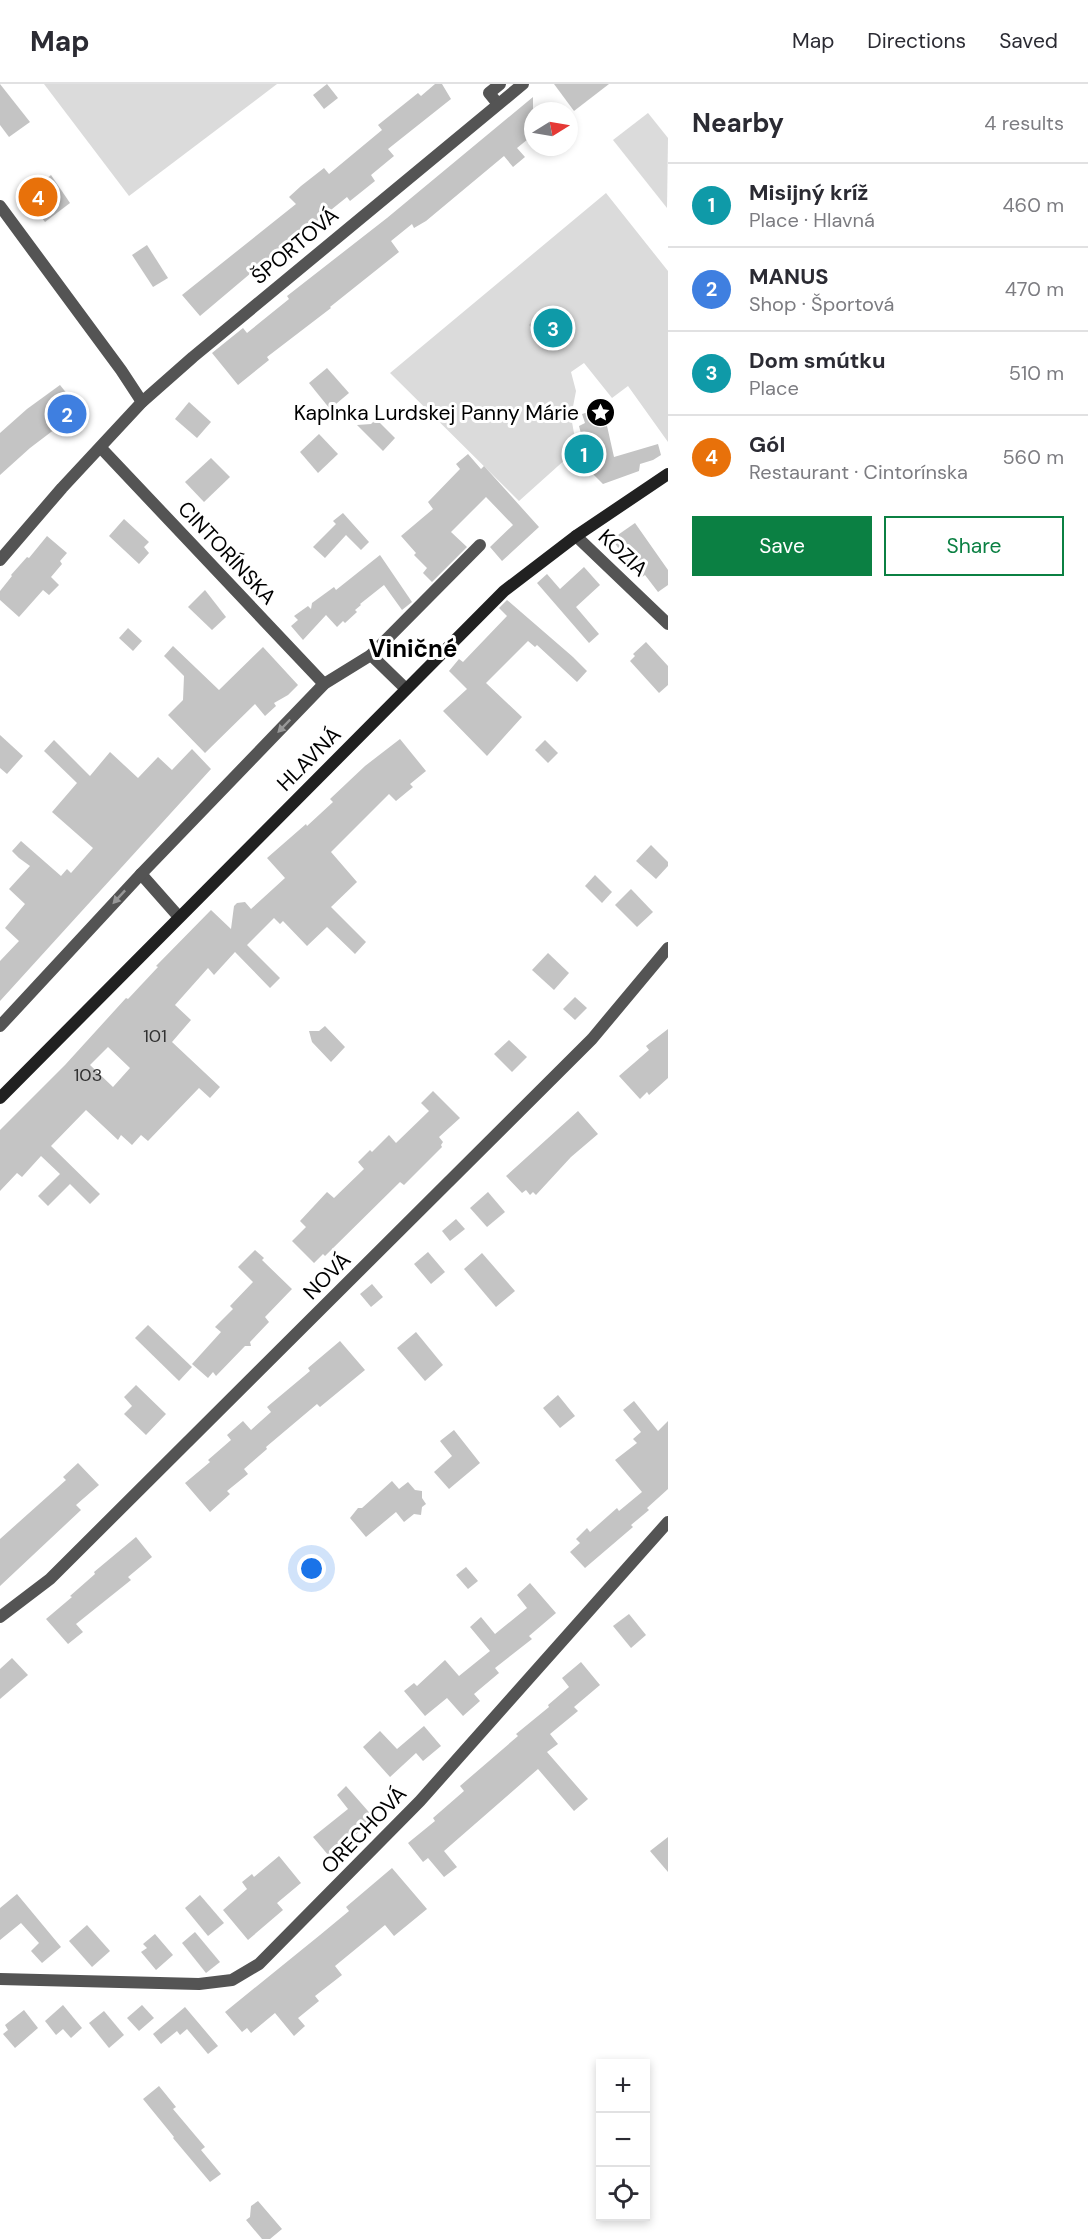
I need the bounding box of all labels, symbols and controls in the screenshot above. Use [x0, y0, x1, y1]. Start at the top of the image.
text: Map [30, 23, 90, 60]
text: Map [792, 27, 834, 55]
text: Directions [867, 27, 966, 55]
text: Saved [999, 27, 1058, 55]
north arrow [524, 102, 578, 156]
text: Nearby [692, 106, 784, 140]
text: 4 results [984, 110, 1064, 136]
pin: 4 [18, 174, 57, 220]
text: Misijný kríž [749, 178, 868, 207]
text: 1 [708, 192, 715, 218]
text: 460 m [1002, 192, 1064, 218]
street label: ŠPORTOVÁ [245, 201, 345, 291]
text: Place · Hlavná [749, 207, 875, 233]
text: MANUS [749, 262, 829, 291]
text: 2 [706, 276, 717, 302]
text: 470 m [1005, 276, 1064, 302]
text: Shop · Športová [749, 291, 894, 317]
pin: 3 [534, 306, 572, 350]
text: Dom smútku [749, 346, 886, 375]
text: 3 [705, 360, 718, 386]
text: 510 m [1009, 360, 1064, 386]
text: Place [749, 375, 799, 401]
pin: 2 [48, 392, 86, 436]
place icon: Kaplnka Lurdskej Panny Márie [584, 397, 616, 429]
place label: Kaplnka Lurdskej Panny Márie [294, 399, 579, 427]
text: Gól [749, 430, 785, 459]
pin: 1 [564, 432, 604, 476]
text: 4 [705, 444, 718, 470]
text: 560 m [1002, 444, 1064, 470]
text: Restaurant · Cintorínska [749, 459, 968, 485]
street label: CINTORÍNSKA [172, 495, 282, 611]
button: Save [692, 516, 872, 576]
button: Share [884, 516, 1064, 576]
street label: KOZIA [592, 523, 654, 583]
district label: Viničné [369, 633, 457, 664]
one-way arrow [277, 719, 291, 733]
street label: HLAVNÁ [271, 721, 347, 797]
one-way arrow [113, 890, 127, 904]
house number: 101 [143, 1024, 167, 1048]
house number: 103 [74, 1063, 102, 1087]
street label: NOVÁ [297, 1246, 357, 1306]
your location [297, 1554, 326, 1583]
street label: ORECHOVÁ [315, 1780, 413, 1880]
map controls [596, 2059, 650, 2221]
button: + [596, 2059, 650, 2113]
button: − [596, 2113, 650, 2167]
button: locate [596, 2167, 650, 2221]

